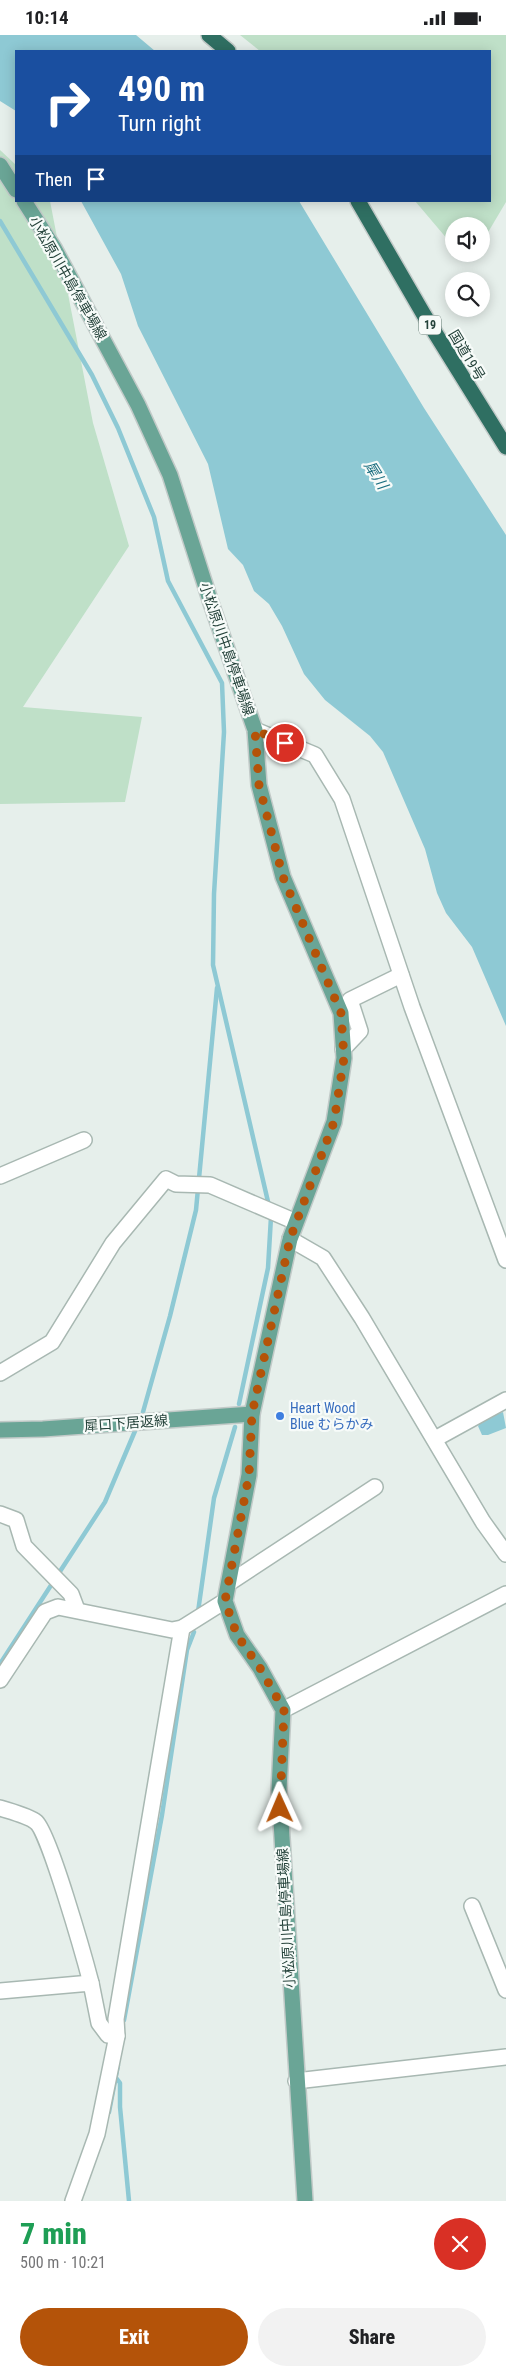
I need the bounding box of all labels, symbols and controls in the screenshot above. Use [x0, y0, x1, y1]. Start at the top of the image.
text: 10:14 [25, 6, 69, 29]
text: 490 m [118, 69, 205, 110]
icon: right [35, 70, 100, 135]
text: Turn right [118, 111, 201, 136]
icon: arrive [82, 165, 110, 193]
text: Then [35, 168, 72, 191]
street label: 小松原川中島停車場線 [26, 213, 110, 343]
map controls [445, 217, 490, 317]
button: sound [445, 217, 490, 262]
button: search [445, 272, 490, 317]
road number: 19 [419, 315, 441, 335]
street label: 国道19号 [446, 327, 488, 383]
water label: 犀川 [360, 458, 393, 494]
street label: 小松原川中島停車場線 [197, 580, 257, 718]
pin [264, 722, 306, 764]
icon: arrive [271, 729, 299, 757]
place label: Heart Wood Blue むらかみ [290, 1400, 373, 1432]
marker: Heart Wood Blue むらかみ [274, 1410, 286, 1422]
street label: 犀口下居返線 [84, 1412, 168, 1434]
position arrow [253, 1781, 305, 1833]
street label: 小松原川中島停車場線 [274, 1848, 298, 1988]
text: 7 min [20, 2216, 87, 2251]
button: close [434, 2218, 486, 2270]
text: 500 m · 10:21 [20, 2253, 106, 2272]
button: Exit [20, 2308, 248, 2366]
button: Share [258, 2308, 486, 2366]

